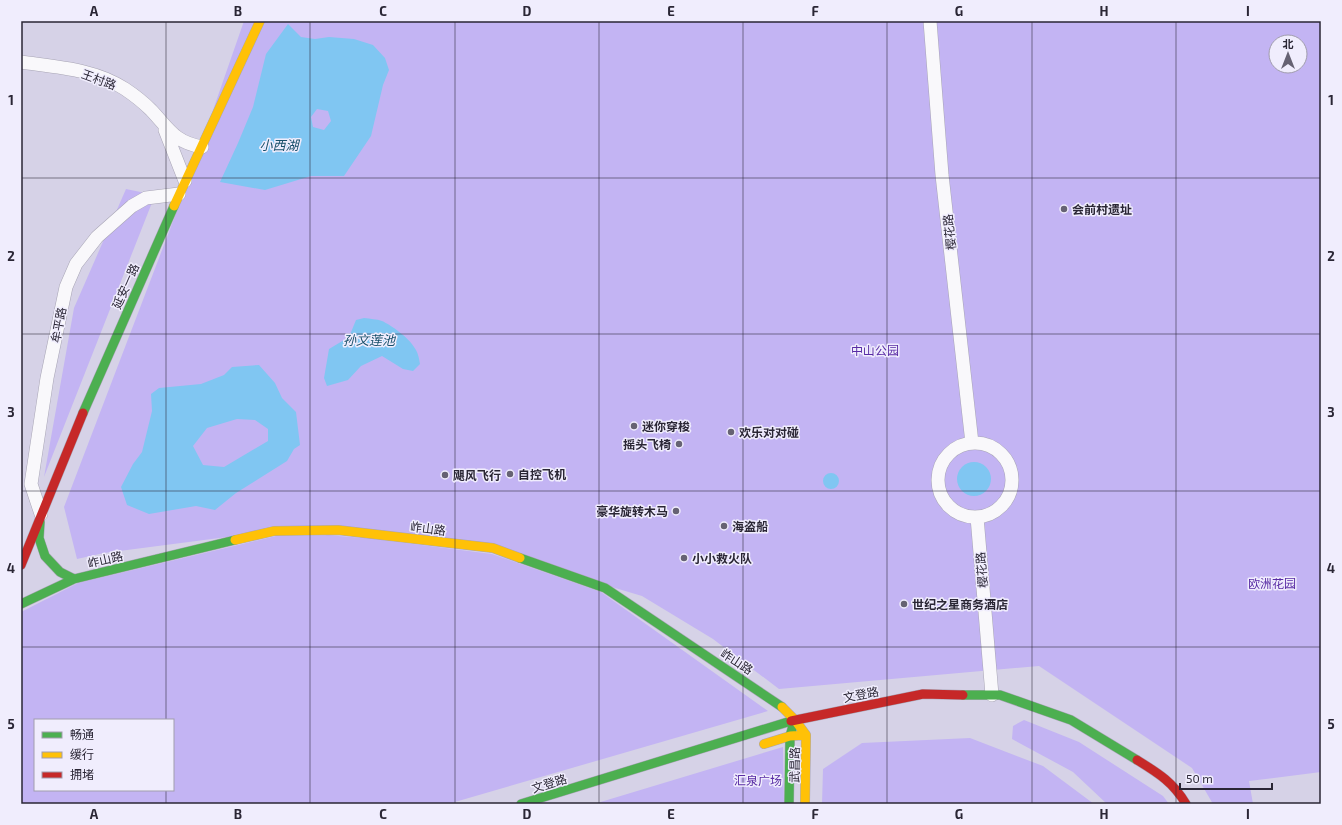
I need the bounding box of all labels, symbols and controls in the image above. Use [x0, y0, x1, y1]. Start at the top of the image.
text: A [90, 3, 99, 19]
text: B [234, 3, 242, 19]
text: C [379, 3, 387, 19]
text: D [523, 3, 532, 19]
text: E [667, 3, 675, 19]
text: F [811, 3, 819, 19]
text: G [955, 3, 963, 19]
text: H [1100, 3, 1109, 19]
text: I [1246, 3, 1250, 19]
north arrow [1268, 34, 1308, 74]
text: 北 [1283, 37, 1294, 50]
street label: 王村路 [80, 66, 118, 92]
text: 1 [8, 92, 14, 108]
text: 1 [1328, 92, 1334, 108]
water label: 小西湖 [259, 137, 300, 153]
place label: 会前村遗址 [1072, 202, 1132, 216]
marker: 会前村遗址 [1059, 204, 1069, 214]
street label: 樱花路 [940, 213, 958, 251]
text: 2 [7, 248, 15, 264]
text: 2 [1327, 248, 1335, 264]
street label: 延安一路 [109, 261, 141, 311]
street label: 牟平路 [48, 306, 68, 344]
water label: 孙文莲池 [343, 332, 397, 348]
park label: 中山公园 [851, 343, 899, 357]
text: 3 [7, 404, 15, 420]
text: 3 [1327, 404, 1335, 420]
place label: 迷你穿梭 [642, 419, 690, 433]
marker: 迷你穿梭 [629, 421, 639, 431]
place label: 欢乐对对碰 [739, 425, 799, 439]
marker: 欢乐对对碰 [726, 427, 736, 437]
place label: 摇头飞椅 [623, 437, 671, 451]
marker: 摇头飞椅 [674, 439, 684, 449]
place label: 自控飞机 [518, 467, 567, 481]
place label: 飓风飞行 [453, 468, 501, 482]
marker: 自控飞机 [505, 469, 515, 479]
marker: 飓风飞行 [440, 470, 450, 480]
place label: 豪华旋转木马 [596, 504, 668, 518]
marker: 豪华旋转木马 [671, 506, 681, 516]
street label: 岞山路 [409, 519, 447, 537]
place label: 海盗船 [732, 519, 768, 533]
marker: 海盗船 [719, 521, 729, 531]
street label: 岞山路 [86, 548, 124, 570]
place label: 小小救火队 [692, 551, 752, 565]
street label: 樱花路 [972, 551, 990, 589]
marker: 小小救火队 [679, 553, 689, 563]
text: 4 [7, 560, 15, 576]
text: 4 [1327, 560, 1335, 576]
park label: 欧洲花园 [1248, 576, 1296, 590]
place label: 世纪之星商务酒店 [912, 597, 1008, 611]
marker: 世纪之星商务酒店 [899, 599, 909, 609]
street label: 岞山路 [718, 645, 756, 677]
street label: 文登路 [842, 684, 880, 704]
text: 5 [7, 716, 15, 732]
text: 5 [1327, 716, 1335, 732]
legend [34, 719, 174, 791]
text: 畅通 [70, 727, 94, 741]
text: 缓行 [70, 747, 94, 761]
street label: 武昌路 [787, 747, 801, 783]
scale bar [1180, 765, 1272, 791]
text: 拥堵 [70, 767, 94, 781]
street label: 文登路 [530, 771, 568, 795]
text: 50 m [1186, 771, 1213, 785]
park label: 汇泉广场 [734, 773, 782, 787]
text: A [90, 806, 99, 822]
text: B [234, 806, 242, 822]
text: C [379, 806, 387, 822]
text: D [523, 806, 532, 822]
text: E [667, 806, 675, 822]
text: F [811, 806, 819, 822]
text: G [955, 806, 963, 822]
text: H [1100, 806, 1109, 822]
text: I [1246, 806, 1250, 822]

